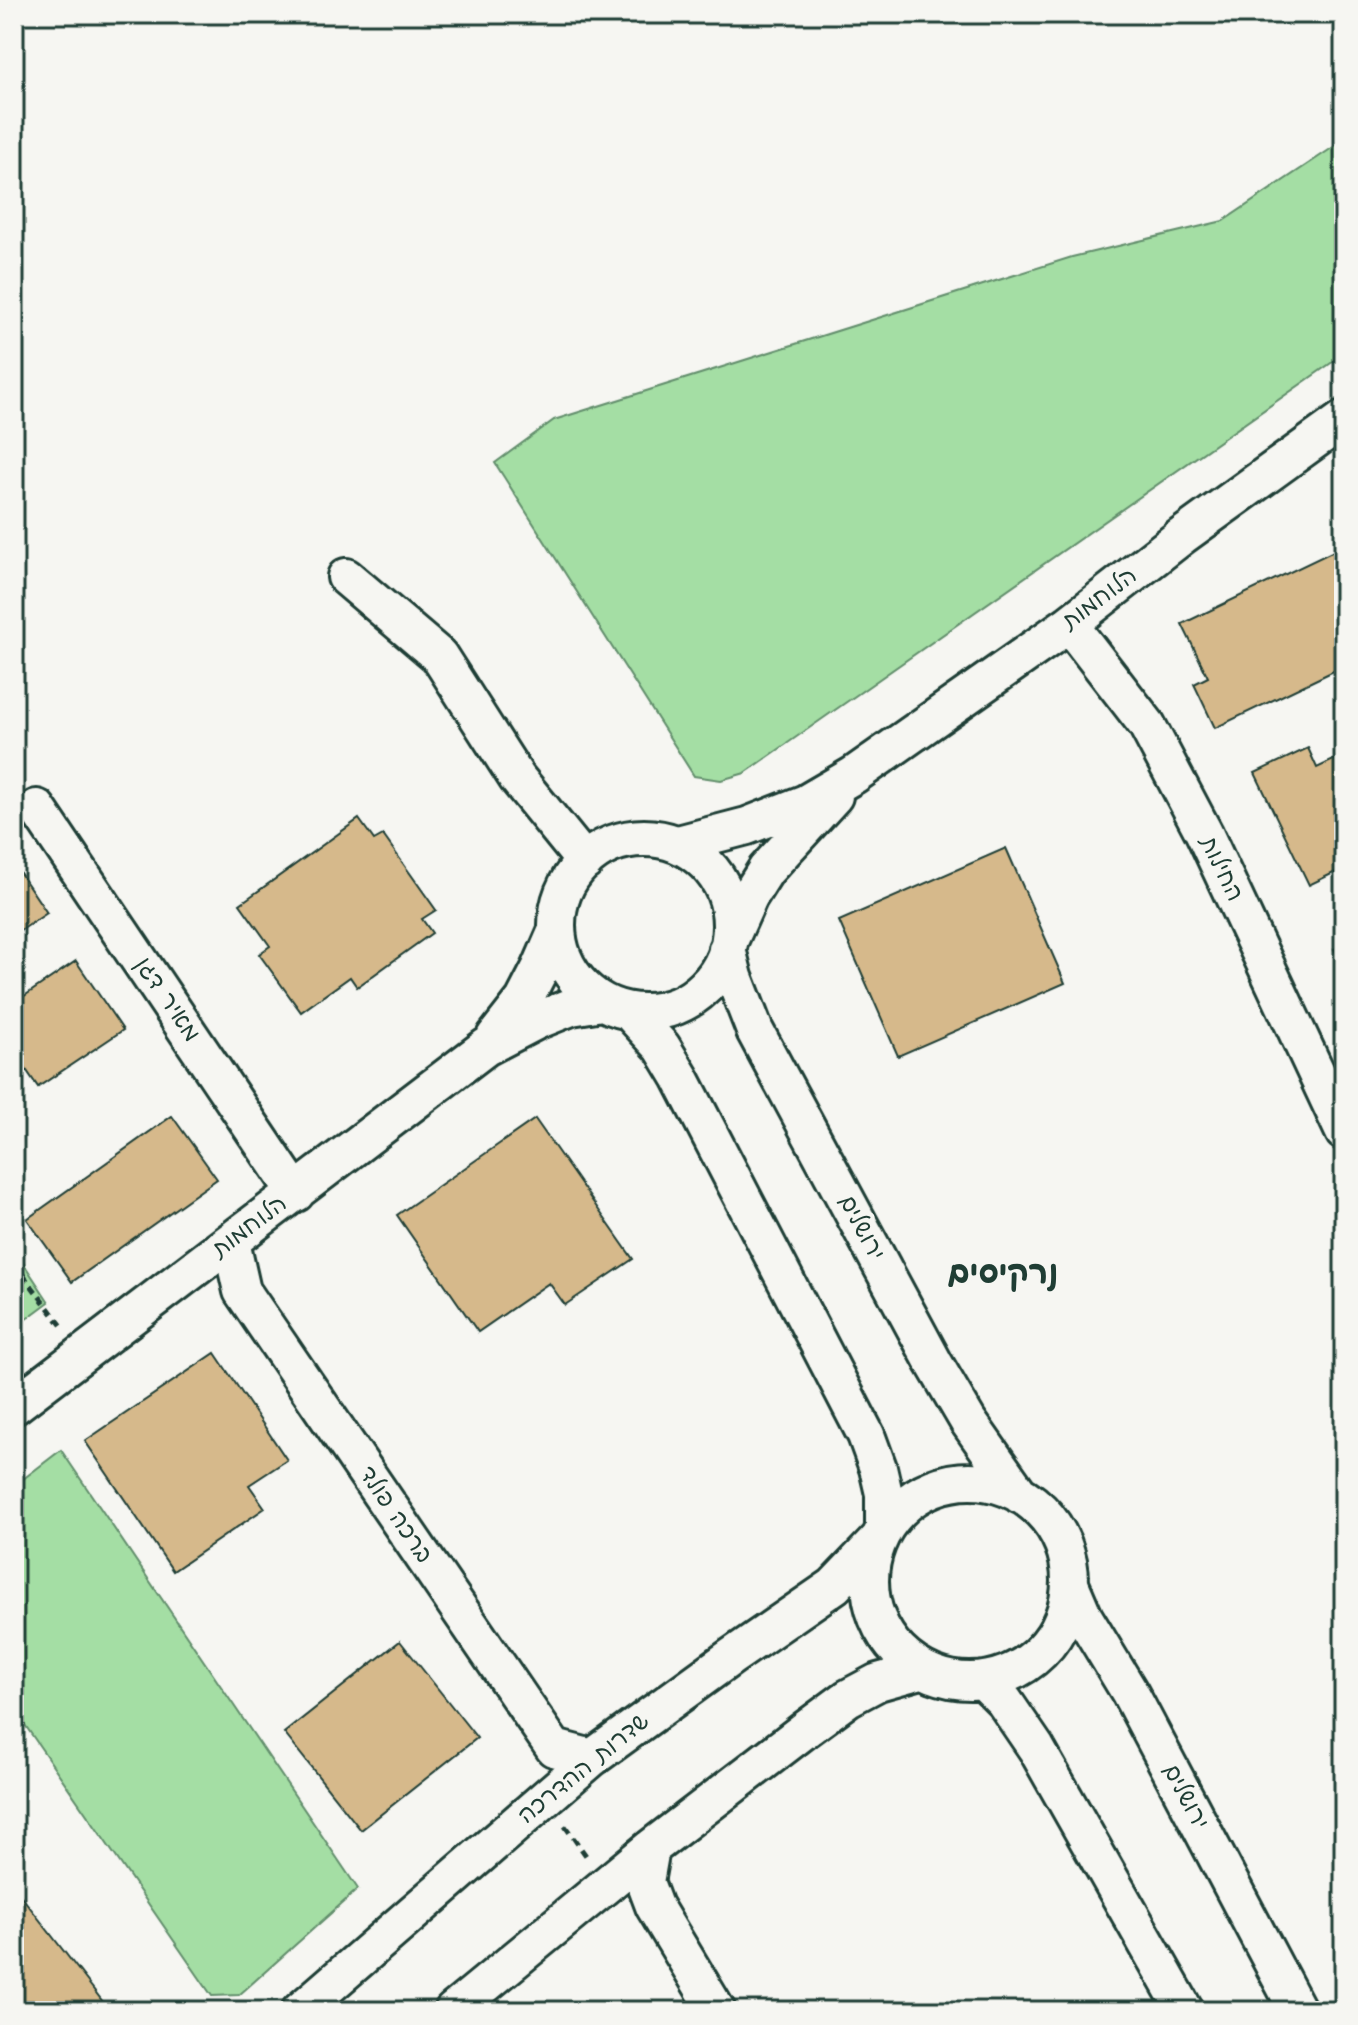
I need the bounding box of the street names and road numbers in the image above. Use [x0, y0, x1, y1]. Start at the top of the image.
street label: הלוחמות [1052, 557, 1146, 642]
street label: החילות [1188, 828, 1254, 908]
street label: מאיר דגן [124, 949, 210, 1051]
street label: הלוחמות [202, 1185, 296, 1270]
street label: ירושלים [827, 1188, 895, 1268]
street label: ברכה פולד [348, 1458, 442, 1572]
street label: שדרות ההדרכה [509, 1703, 659, 1835]
street label: ירושלים [1151, 1757, 1219, 1837]

